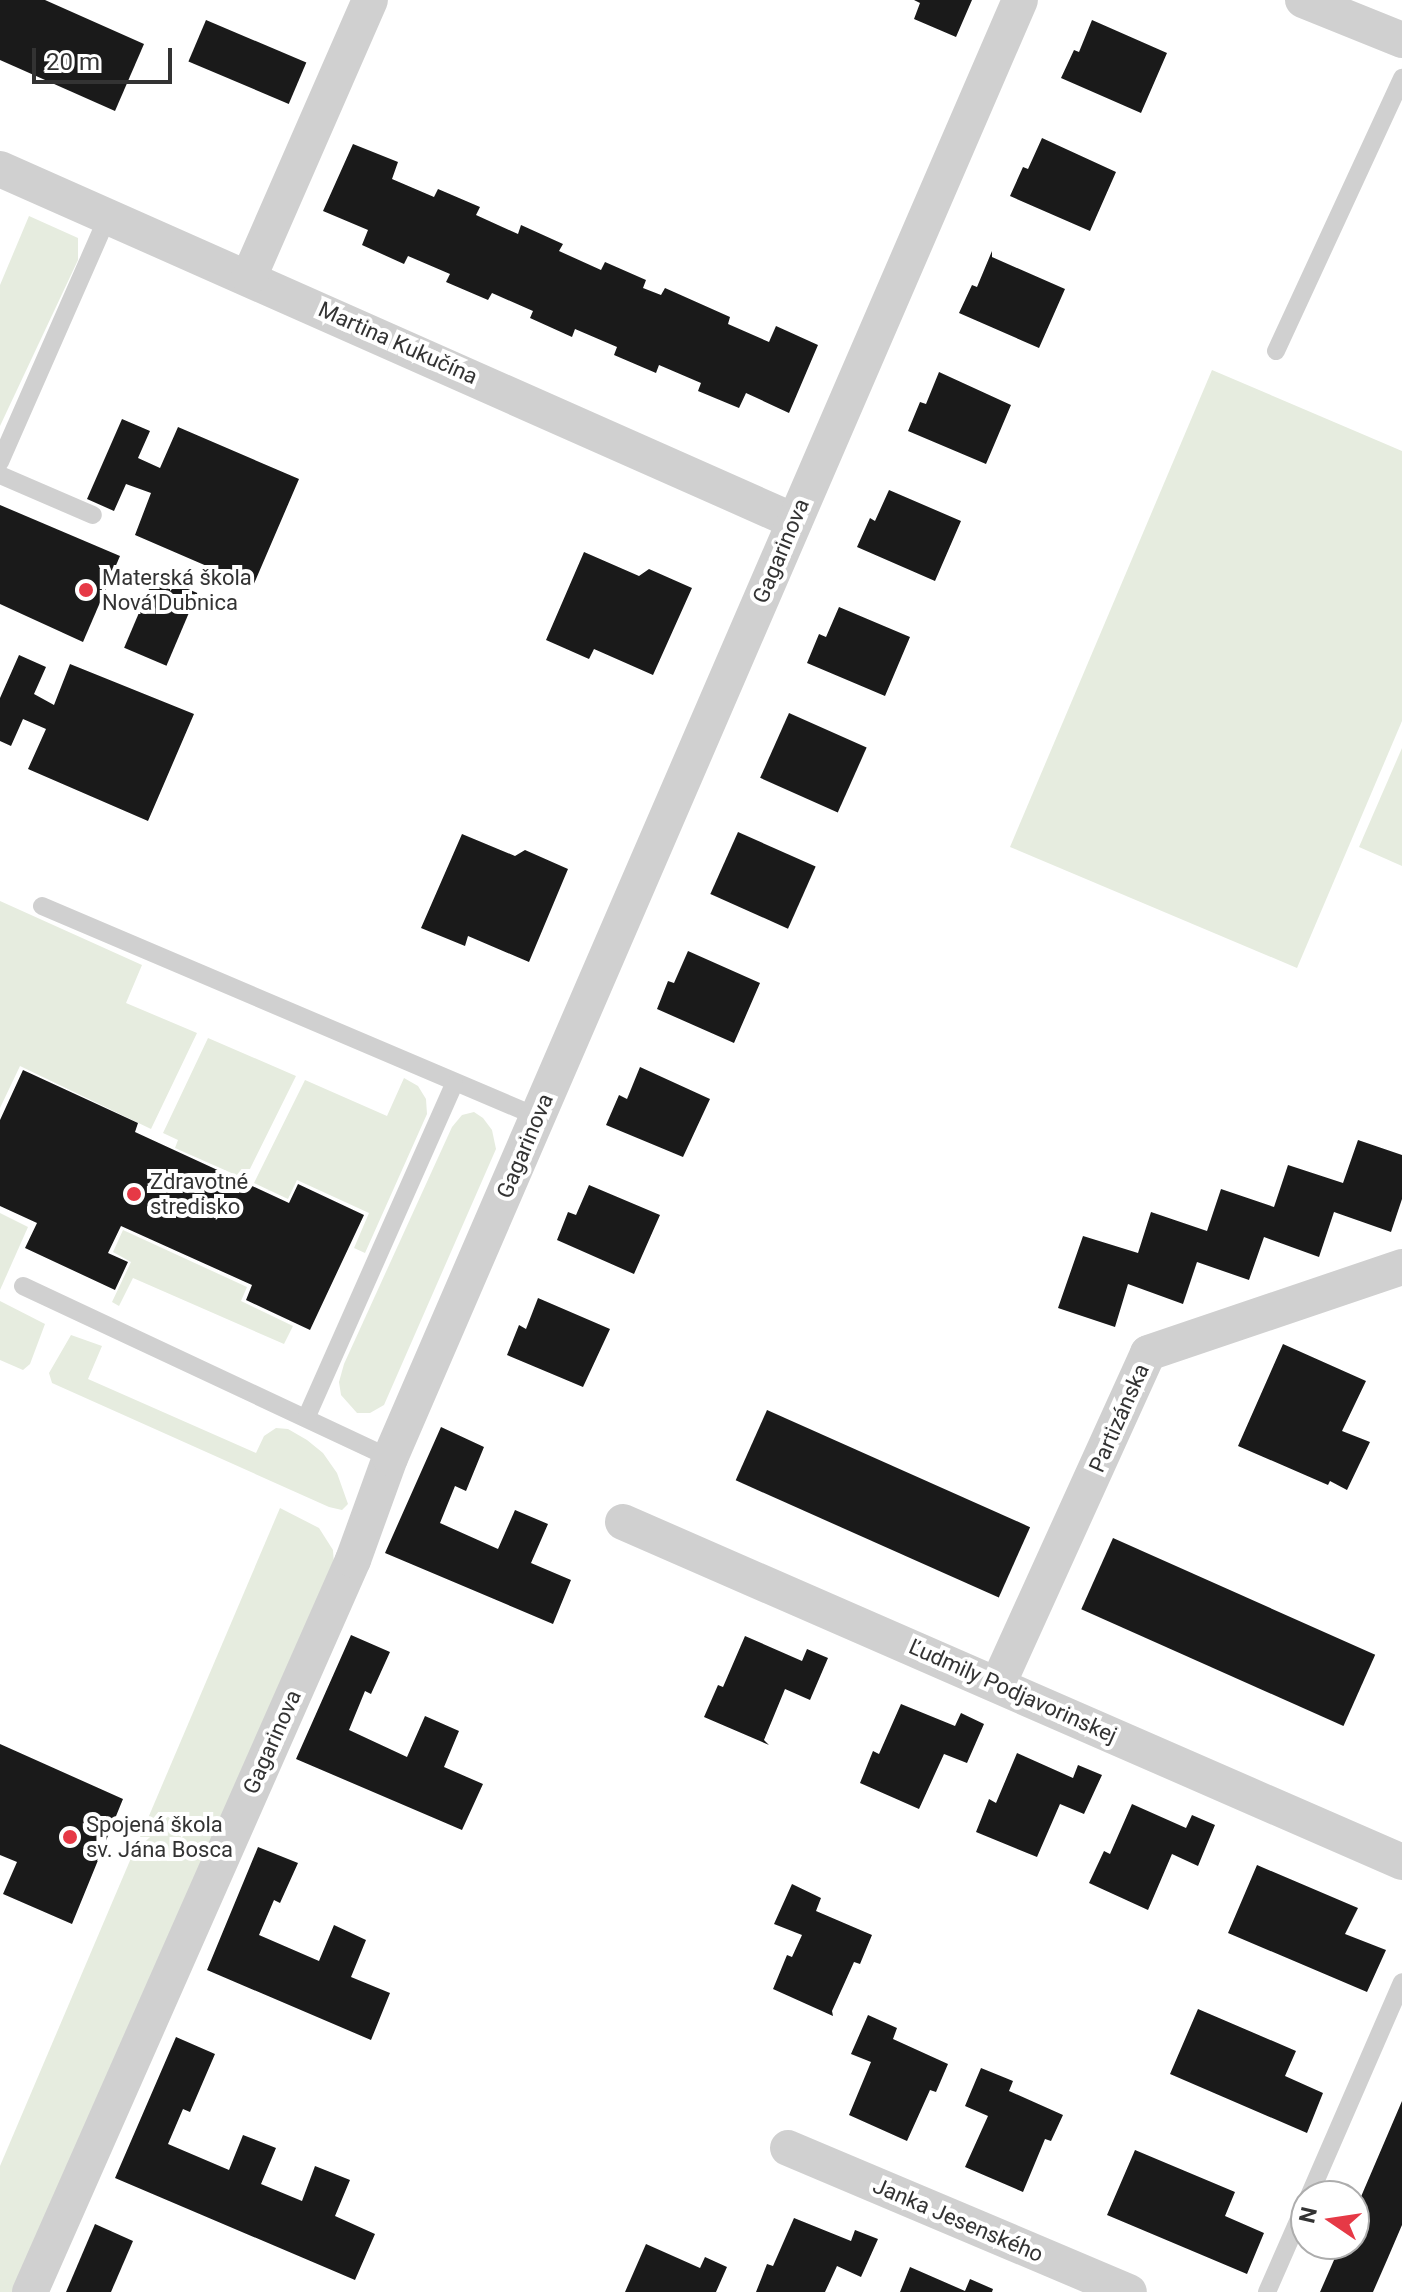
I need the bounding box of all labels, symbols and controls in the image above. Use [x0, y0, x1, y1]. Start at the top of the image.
scale bar [36, 32, 176, 82]
text: 20 m [46, 48, 100, 76]
street label: Martina Kukučína [314, 296, 482, 390]
street label: Gagarinova [747, 495, 815, 607]
place label: Materská škola Nová Dubnica [102, 564, 252, 616]
marker: Materská škola Nová Dubnica [77, 581, 95, 599]
street label: Gagarinova [491, 1090, 559, 1202]
place label: Zdravotné stredisko [150, 1168, 248, 1220]
marker: Zdravotné stredisko [125, 1185, 143, 1203]
street label: Partizánska [1083, 1360, 1155, 1476]
street label: Ľudmily Podjavorinskej [905, 1633, 1121, 1749]
street label: Gagarinova [237, 1686, 307, 1798]
place label: Spojená škola sv. Jána Bosca [86, 1811, 233, 1862]
marker: Spojená škola sv. Jána Bosca [61, 1828, 79, 1846]
street label: Janka Jesenského [869, 2172, 1047, 2268]
north arrow [1290, 2180, 1370, 2260]
text: N [1294, 2205, 1322, 2225]

